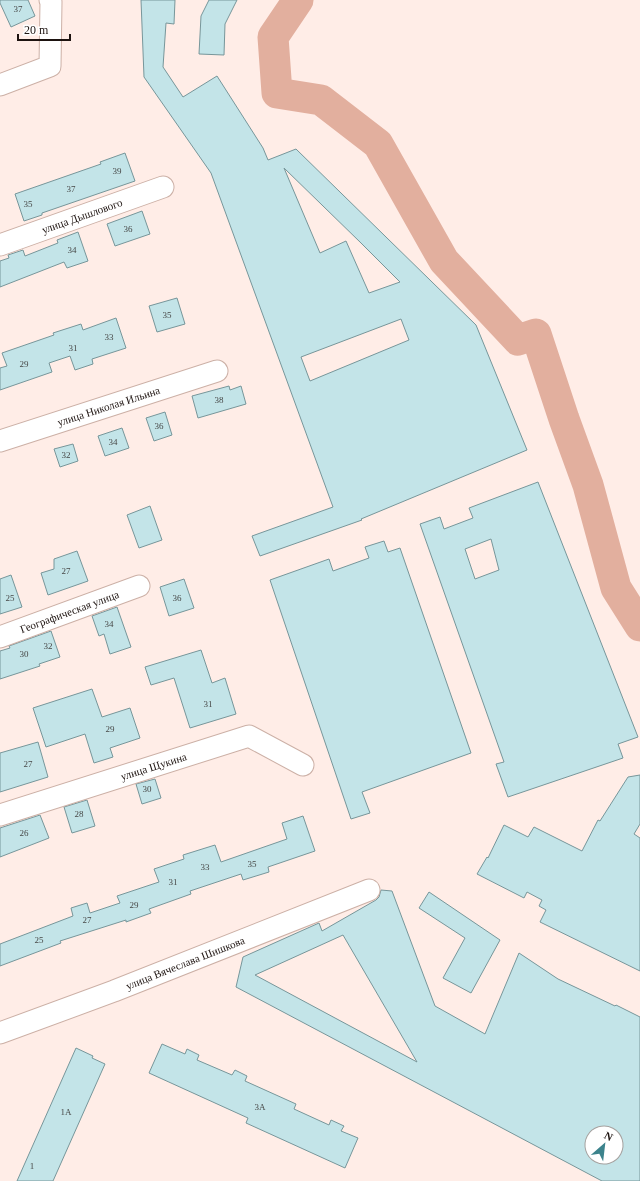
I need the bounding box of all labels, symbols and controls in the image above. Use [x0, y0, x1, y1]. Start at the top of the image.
house number: 37 [14, 4, 23, 14]
scale bar [18, 16, 70, 42]
text: 20 m [24, 23, 49, 37]
house number: 39 [113, 166, 122, 176]
house number: 37 [67, 184, 76, 194]
street label: улица Дышлового [40, 196, 124, 236]
house number: 35 [24, 199, 33, 209]
house number: 36 [124, 224, 133, 234]
house number: 34 [68, 245, 77, 255]
house number: 35 [163, 310, 172, 320]
house number: 33 [105, 332, 114, 342]
house number: 31 [69, 343, 78, 353]
house number: 29 [20, 359, 29, 369]
street label: улица Николая Ильина [56, 384, 162, 428]
house number: 38 [215, 395, 224, 405]
house number: 36 [155, 421, 164, 431]
house number: 34 [109, 437, 118, 447]
house number: 32 [62, 450, 71, 460]
house number: 27 [62, 566, 71, 576]
street label: Географическая улица [18, 588, 121, 635]
house number: 25 [6, 593, 15, 603]
house number: 36 [173, 593, 182, 603]
house number: 34 [105, 619, 114, 629]
house number: 32 [44, 641, 53, 651]
house number: 30 [20, 649, 29, 659]
house number: 31 [204, 699, 213, 709]
house number: 29 [106, 724, 115, 734]
street label: улица Щукина [119, 750, 188, 782]
house number: 27 [24, 759, 33, 769]
house number: 30 [143, 784, 152, 794]
house number: 28 [75, 809, 84, 819]
house number: 26 [20, 828, 29, 838]
house number: 35 [248, 859, 257, 869]
house number: 33 [201, 862, 210, 872]
house number: 31 [169, 877, 178, 887]
house number: 29 [130, 900, 139, 910]
house number: 27 [83, 915, 92, 925]
street label: улица Вячеслава Шишкова [124, 934, 246, 992]
house number: 25 [35, 935, 44, 945]
house number: 3А [255, 1102, 266, 1112]
house number: 1А [61, 1107, 72, 1117]
north arrow [584, 1125, 624, 1165]
text: N [602, 1129, 615, 1143]
house number: 1 [30, 1161, 34, 1171]

